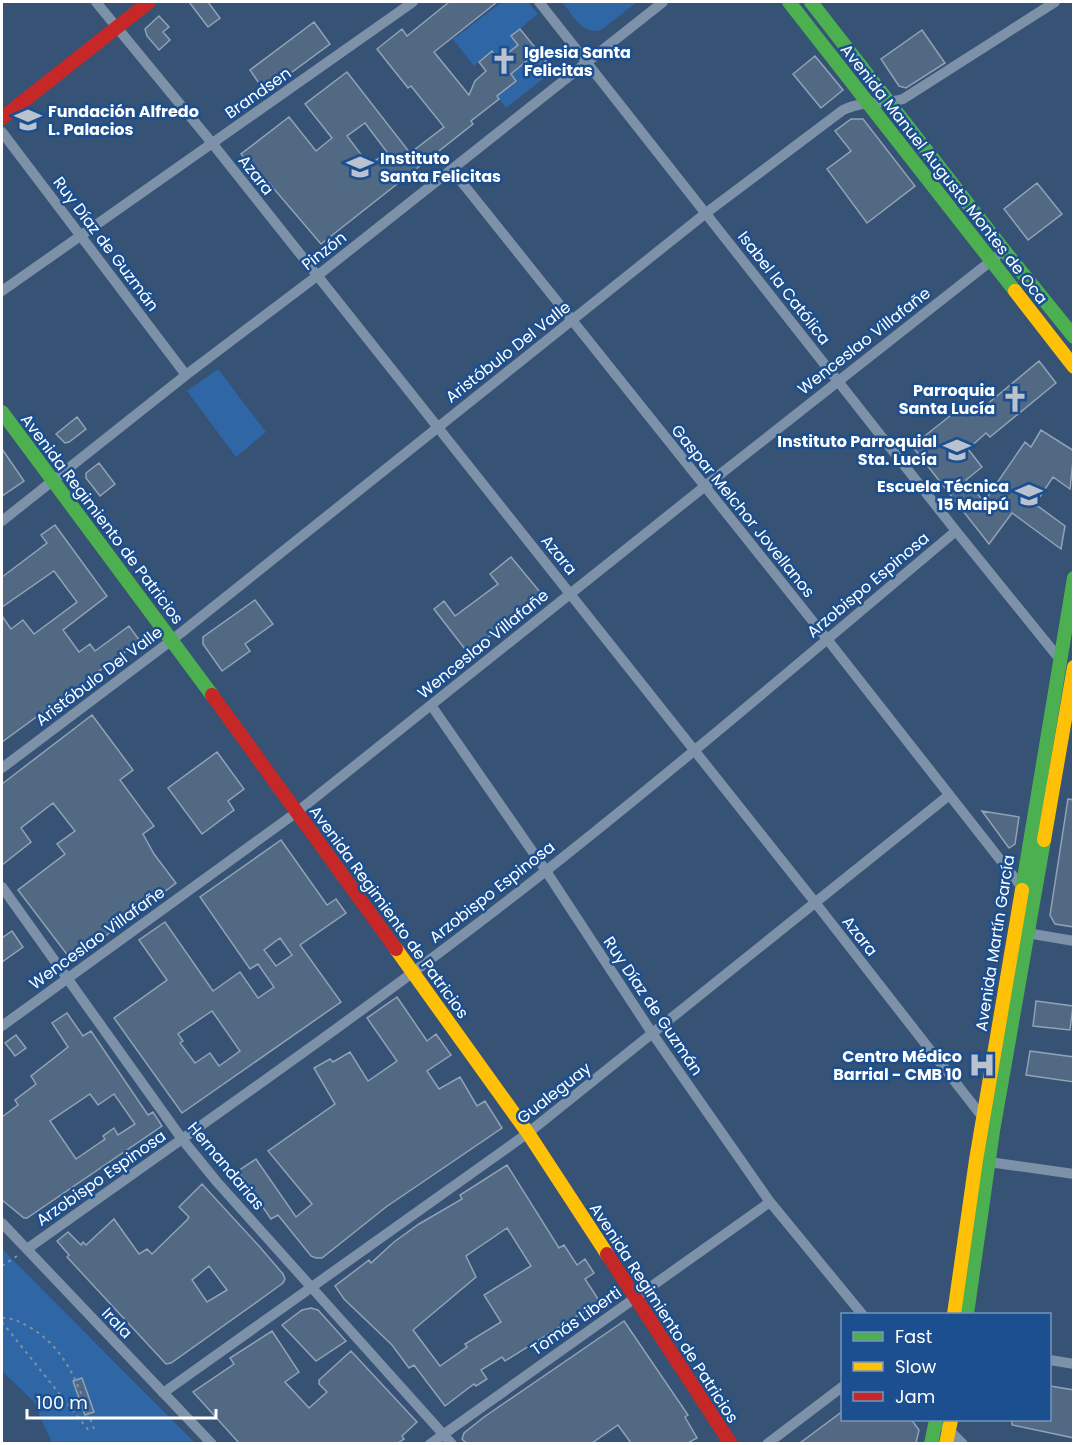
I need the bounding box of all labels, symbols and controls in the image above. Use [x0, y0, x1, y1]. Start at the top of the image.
street label: Avenida Manuel Augusto Montes de Oca [835, 39, 1053, 309]
place label: Iglesia Santa Felicitas [524, 41, 631, 82]
church icon: Iglesia Santa Felicitas [489, 46, 519, 76]
street label: Brandsen [220, 62, 296, 124]
place label: Fundación Alfredo L. Palacios [48, 100, 199, 141]
school or university icon: Fundación Alfredo L. Palacios [13, 105, 43, 135]
place label: Instituto Santa Felicitas [380, 147, 501, 188]
street label: Azara [233, 150, 279, 200]
school or university icon: Instituto Santa Felicitas [345, 152, 375, 182]
street label: Ruy Díaz de Guzmán [48, 172, 164, 316]
street label: Pinzón [297, 226, 351, 276]
street label: Isabel la Católica [732, 226, 836, 350]
street label: Wenceslao Villafañe [793, 282, 935, 400]
street label: Aristóbulo Del Valle [440, 296, 576, 408]
place label: Parroquia Santa Lucía [899, 379, 995, 420]
church icon: Parroquia Santa Lucía [1000, 384, 1030, 414]
street label: Avenida Regimiento de Patricios [15, 409, 189, 629]
street label: Gaspar Melchor Jovellanos [666, 420, 820, 602]
place label: Instituto Parroquial Sta. Lucía [777, 430, 937, 471]
school or university icon: Instituto Parroquial Sta. Lucía [942, 435, 972, 465]
place label: Escuela Técnica 15 Maipú [877, 475, 1009, 516]
school or university icon: Escuela Técnica 15 Maipú [1014, 480, 1044, 510]
street label: Arzobispo Espinosa [802, 527, 934, 643]
street label: Azara [536, 530, 582, 580]
street label: Wenceslao Villafañe [413, 584, 554, 704]
street label: Aristóbulo Del Valle [31, 621, 167, 731]
street label: Avenida Regimiento de Patricios [304, 801, 474, 1023]
street label: Arzobispo Espinosa [424, 836, 560, 948]
street label: Avenida Martín García [970, 853, 1020, 1033]
street label: Wenceslao Villafañe [24, 881, 170, 995]
street label: Azara [837, 911, 883, 961]
street label: Ruy Díaz de Guzmán [598, 932, 708, 1080]
place label: Centro Médico Barrial - CMB 10 [833, 1045, 962, 1086]
hospital icon: Centro Médico Barrial - CMB 10 [967, 1050, 997, 1080]
street label: Gualeguay [512, 1057, 596, 1129]
street label: Hernandarias [182, 1117, 270, 1215]
street label: Arzobispo Espinosa [31, 1125, 171, 1231]
street label: Avenida Regimiento de Patricios [584, 1198, 744, 1428]
street label: Tomás Liberti [526, 1281, 626, 1361]
street label: Irala [96, 1302, 138, 1344]
legend [841, 1313, 1051, 1421]
text: Fast [895, 1324, 932, 1349]
text: Slow [895, 1354, 937, 1379]
scale bar [27, 1382, 216, 1420]
text: Jam [895, 1384, 935, 1409]
text: 100 m [36, 1390, 88, 1415]

